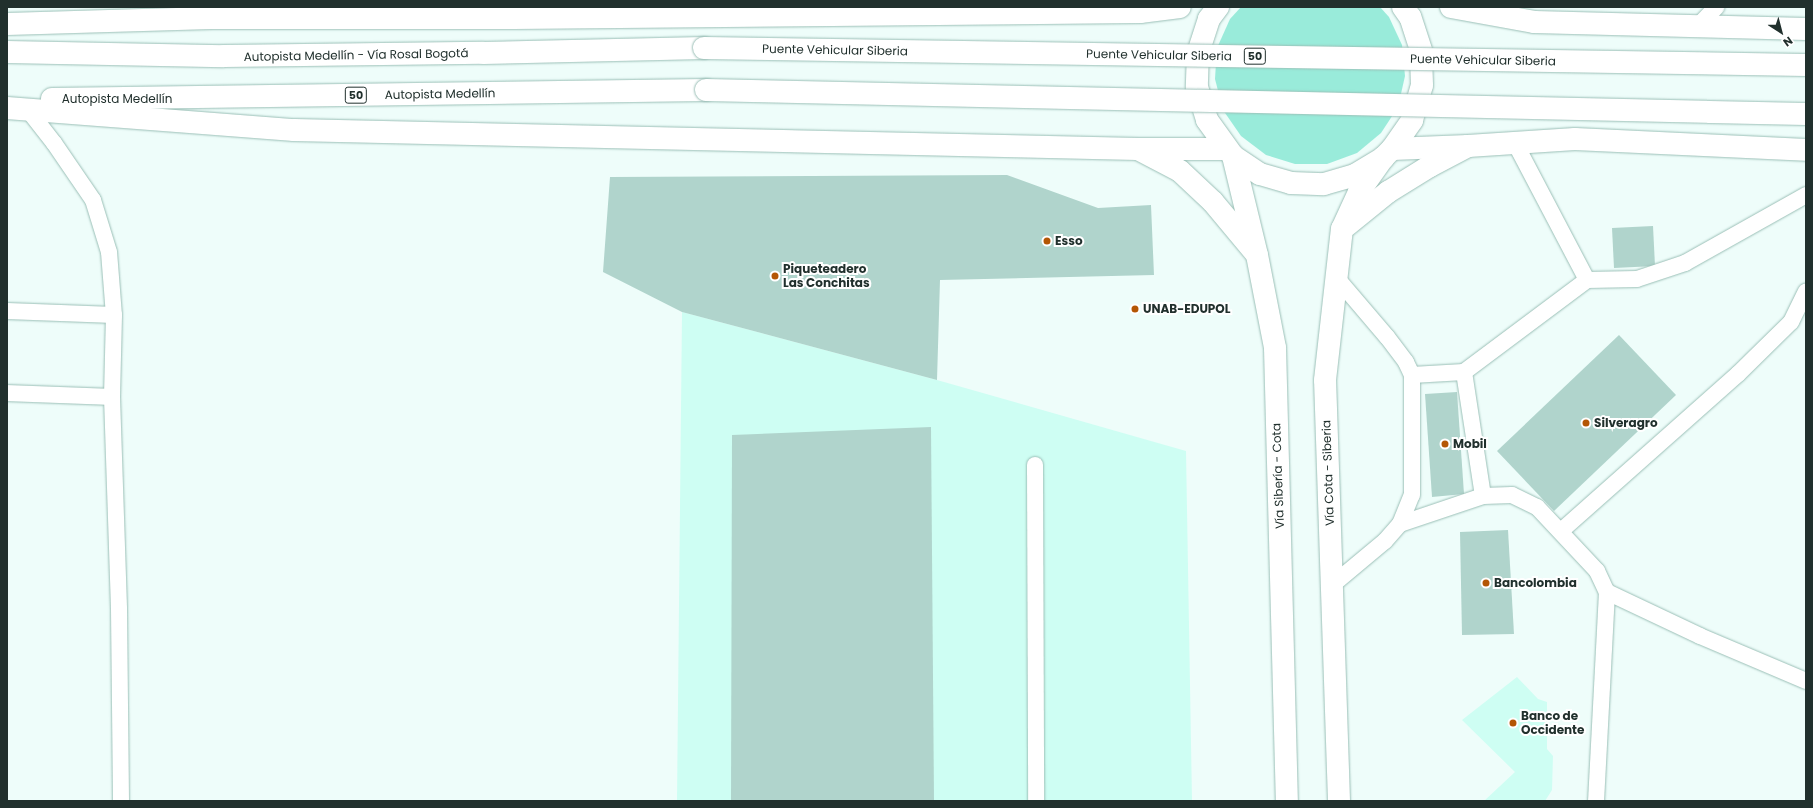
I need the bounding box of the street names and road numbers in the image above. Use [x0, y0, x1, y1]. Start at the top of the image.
street label: Puente Vehicular Siberia [762, 42, 908, 58]
street label: Autopista Medellín - Vía Rosal Bogotá [243, 46, 469, 64]
street label: Puente Vehicular Siberia [1086, 47, 1232, 63]
road number: 50 [1243, 47, 1267, 65]
street label: Puente Vehicular Siberia [1410, 52, 1556, 68]
road number: 50 [344, 86, 368, 104]
street label: Autopista Medellín [385, 86, 495, 102]
street label: Autopista Medellín [62, 92, 172, 106]
street label: Vía Cota - Siberia [1319, 420, 1337, 526]
street label: Vía Sibería - Cota [1269, 423, 1287, 529]

